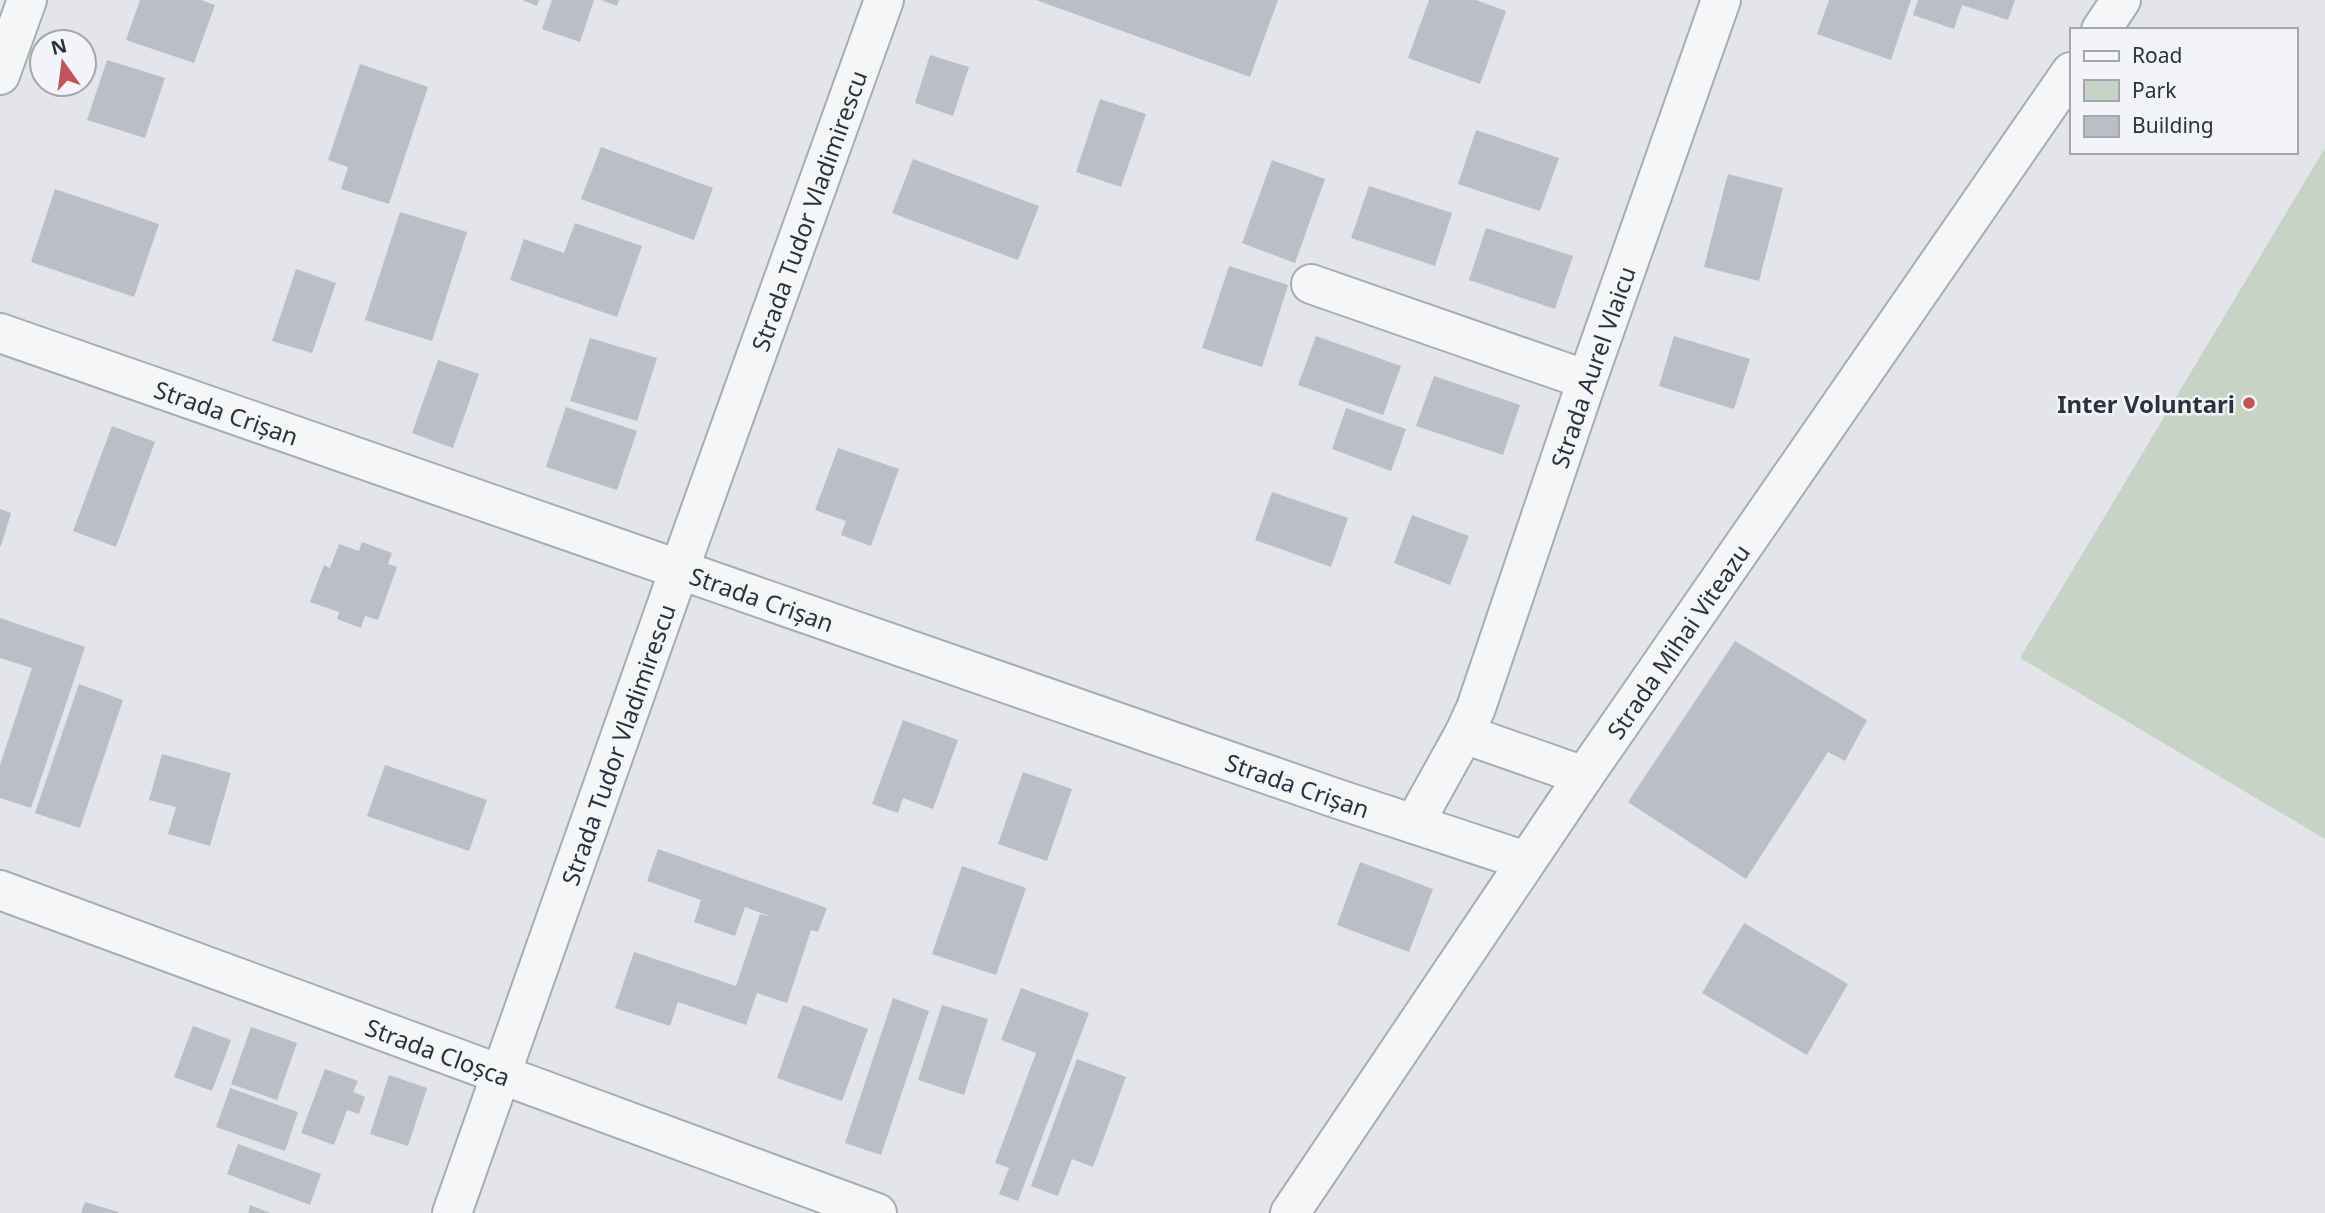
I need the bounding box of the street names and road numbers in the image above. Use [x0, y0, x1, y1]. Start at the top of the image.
street label: Strada Tudor Vladimirescu [743, 65, 874, 355]
street label: Strada Aurel Vlaicu [1542, 261, 1642, 472]
street label: Strada Crișan [150, 372, 303, 452]
street label: Strada Mihai Viteazu [1598, 537, 1757, 745]
street label: Strada Crișan [686, 558, 839, 639]
street label: Strada Tudor Vladimirescu [553, 599, 682, 890]
street label: Strada Crișan [1221, 745, 1374, 825]
street label: Strada Cloșca [361, 1010, 515, 1093]

